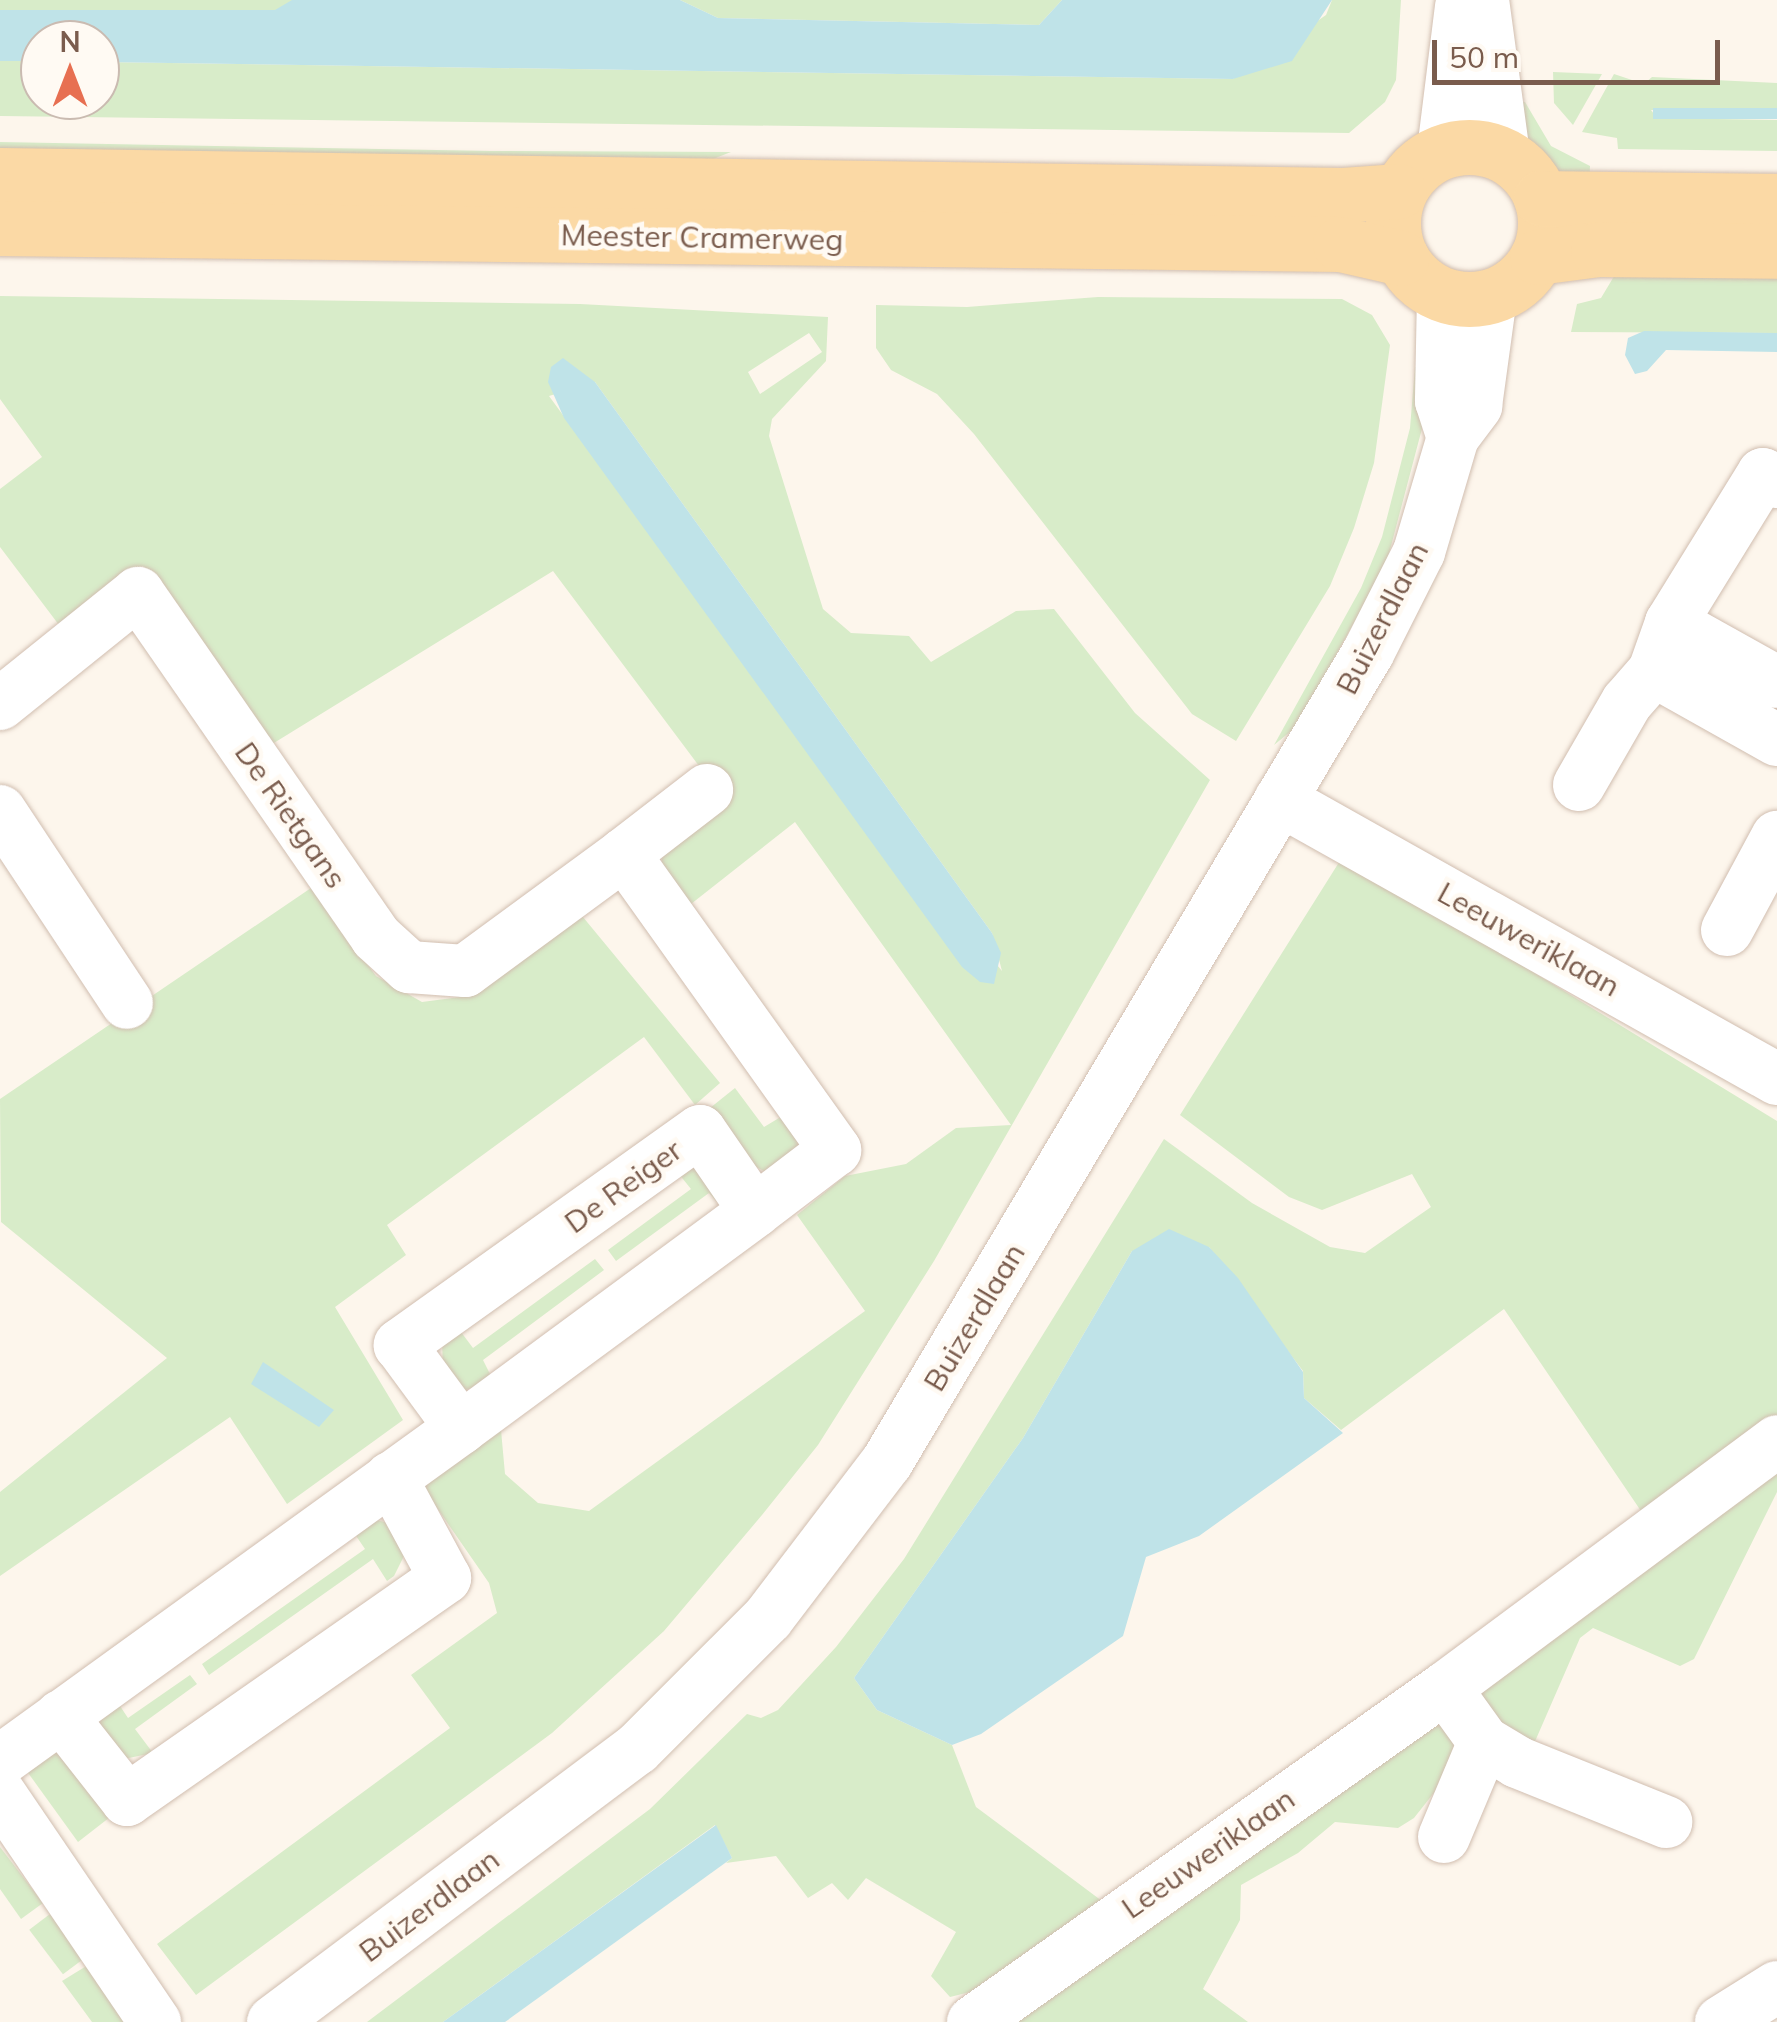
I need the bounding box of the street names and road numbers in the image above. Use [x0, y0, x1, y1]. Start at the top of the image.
street label: Meester Cramerweg [560, 217, 844, 257]
street label: Buizerdlaan [1328, 536, 1436, 700]
street label: De Rietgans [228, 735, 354, 895]
street label: Leeuweriklaan [1432, 874, 1626, 1004]
street label: De Reiger [558, 1132, 688, 1240]
street label: Buizerdlaan [916, 1237, 1032, 1397]
street label: Leeuweriklaan [1115, 1780, 1301, 1926]
street label: Buizerdlaan [352, 1841, 506, 1969]

